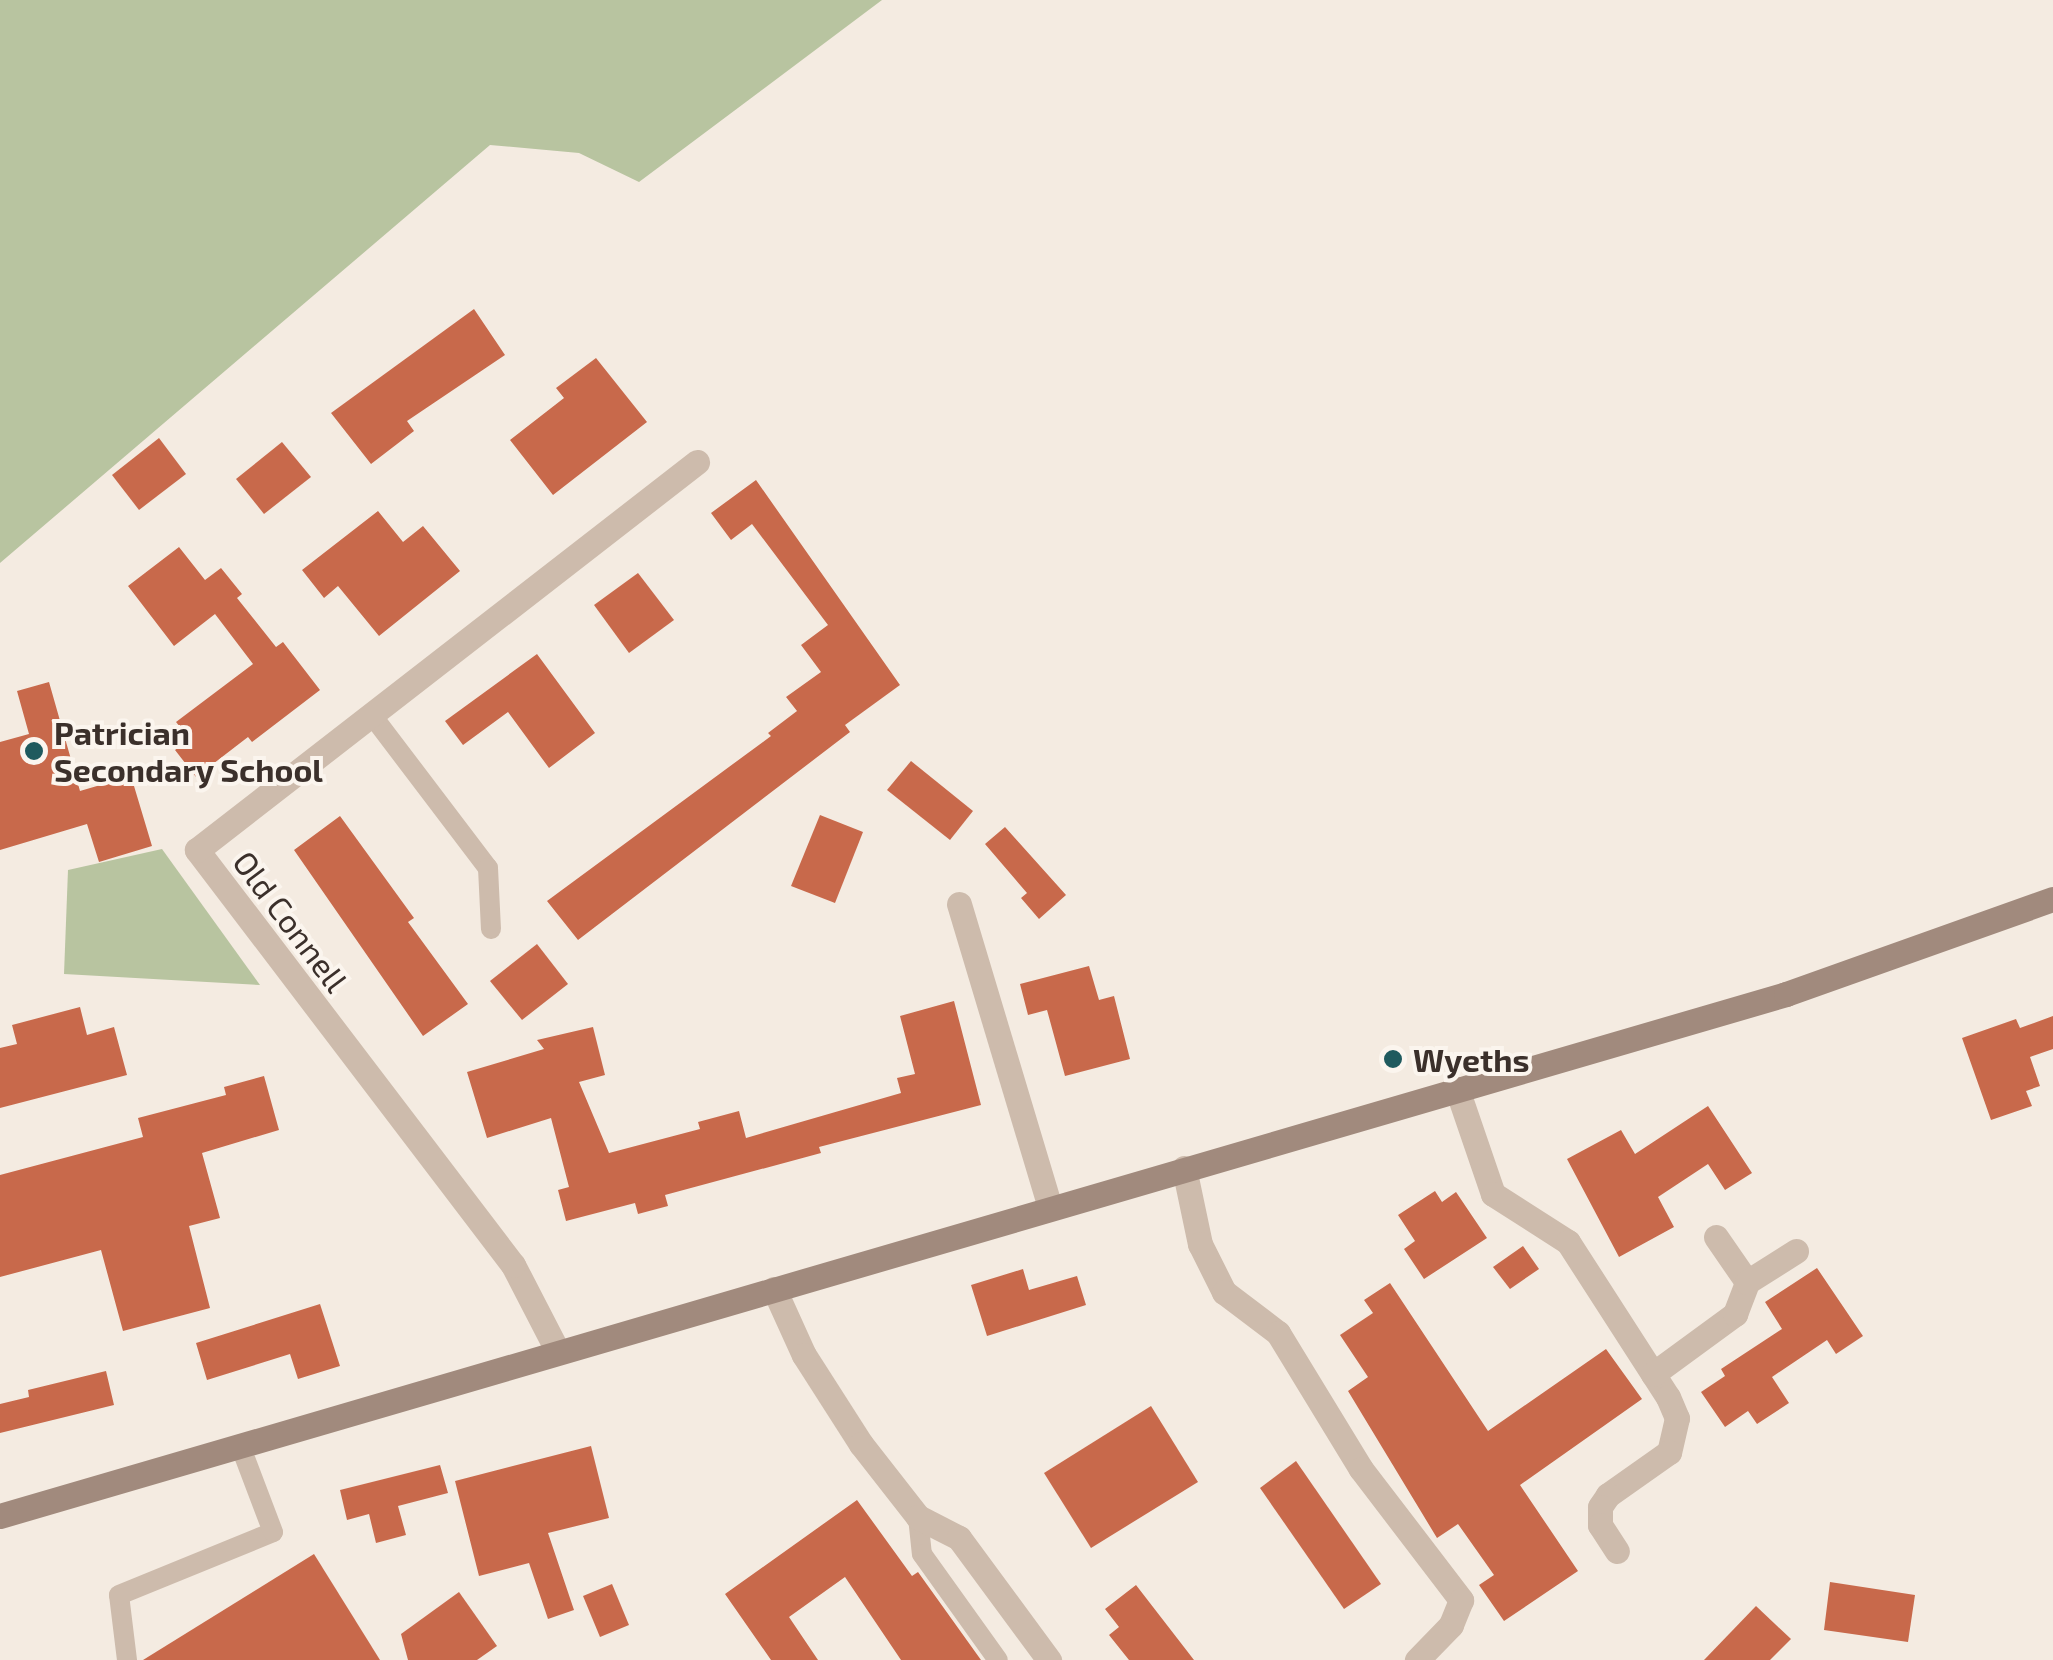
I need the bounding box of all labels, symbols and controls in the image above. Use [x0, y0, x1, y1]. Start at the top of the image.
place label: Patrician Secondary School [54, 714, 324, 789]
marker: Patrician Secondary School [23, 740, 45, 762]
street label: Old Connell [226, 843, 356, 999]
place label: Wyeths [1413, 1040, 1529, 1078]
marker: Wyeths [1382, 1048, 1404, 1070]

